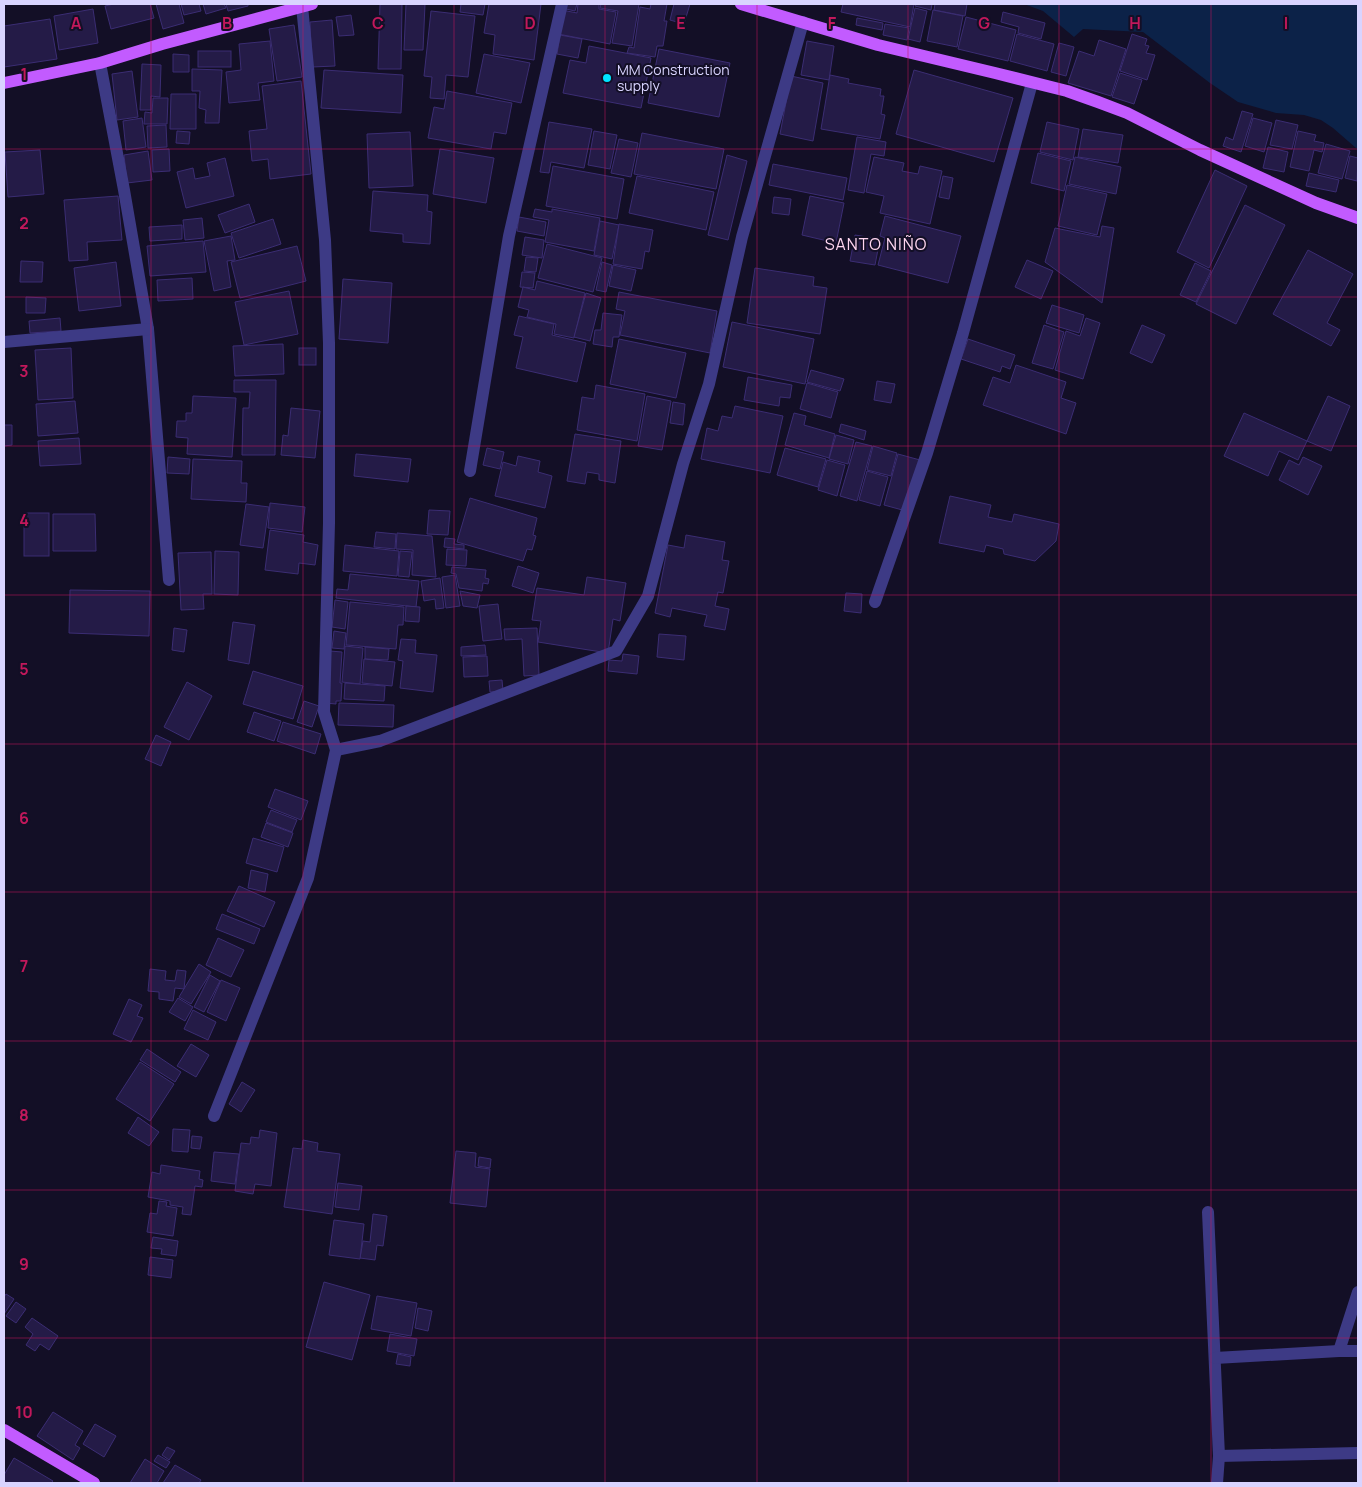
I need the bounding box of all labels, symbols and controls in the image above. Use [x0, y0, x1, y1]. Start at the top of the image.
text: A [71, 12, 82, 34]
text: B [222, 12, 232, 34]
text: C [372, 12, 384, 34]
text: D [524, 12, 536, 34]
text: E [676, 12, 686, 34]
text: F [828, 12, 837, 34]
text: G [978, 12, 990, 34]
text: H [1129, 12, 1141, 34]
text: I [1284, 12, 1288, 34]
place label: MM Construction supply [617, 60, 730, 95]
text: 1 [20, 63, 28, 85]
marker: MM Construction supply [601, 72, 613, 84]
text: 2 [19, 212, 29, 234]
district label: SANTO NIÑO [825, 233, 927, 255]
text: 3 [19, 360, 29, 382]
text: 4 [19, 509, 29, 531]
text: 5 [19, 658, 29, 680]
text: 6 [19, 807, 29, 829]
text: 7 [20, 955, 28, 977]
text: 8 [19, 1104, 29, 1126]
text: 9 [19, 1253, 29, 1275]
text: 10 [15, 1401, 33, 1423]

